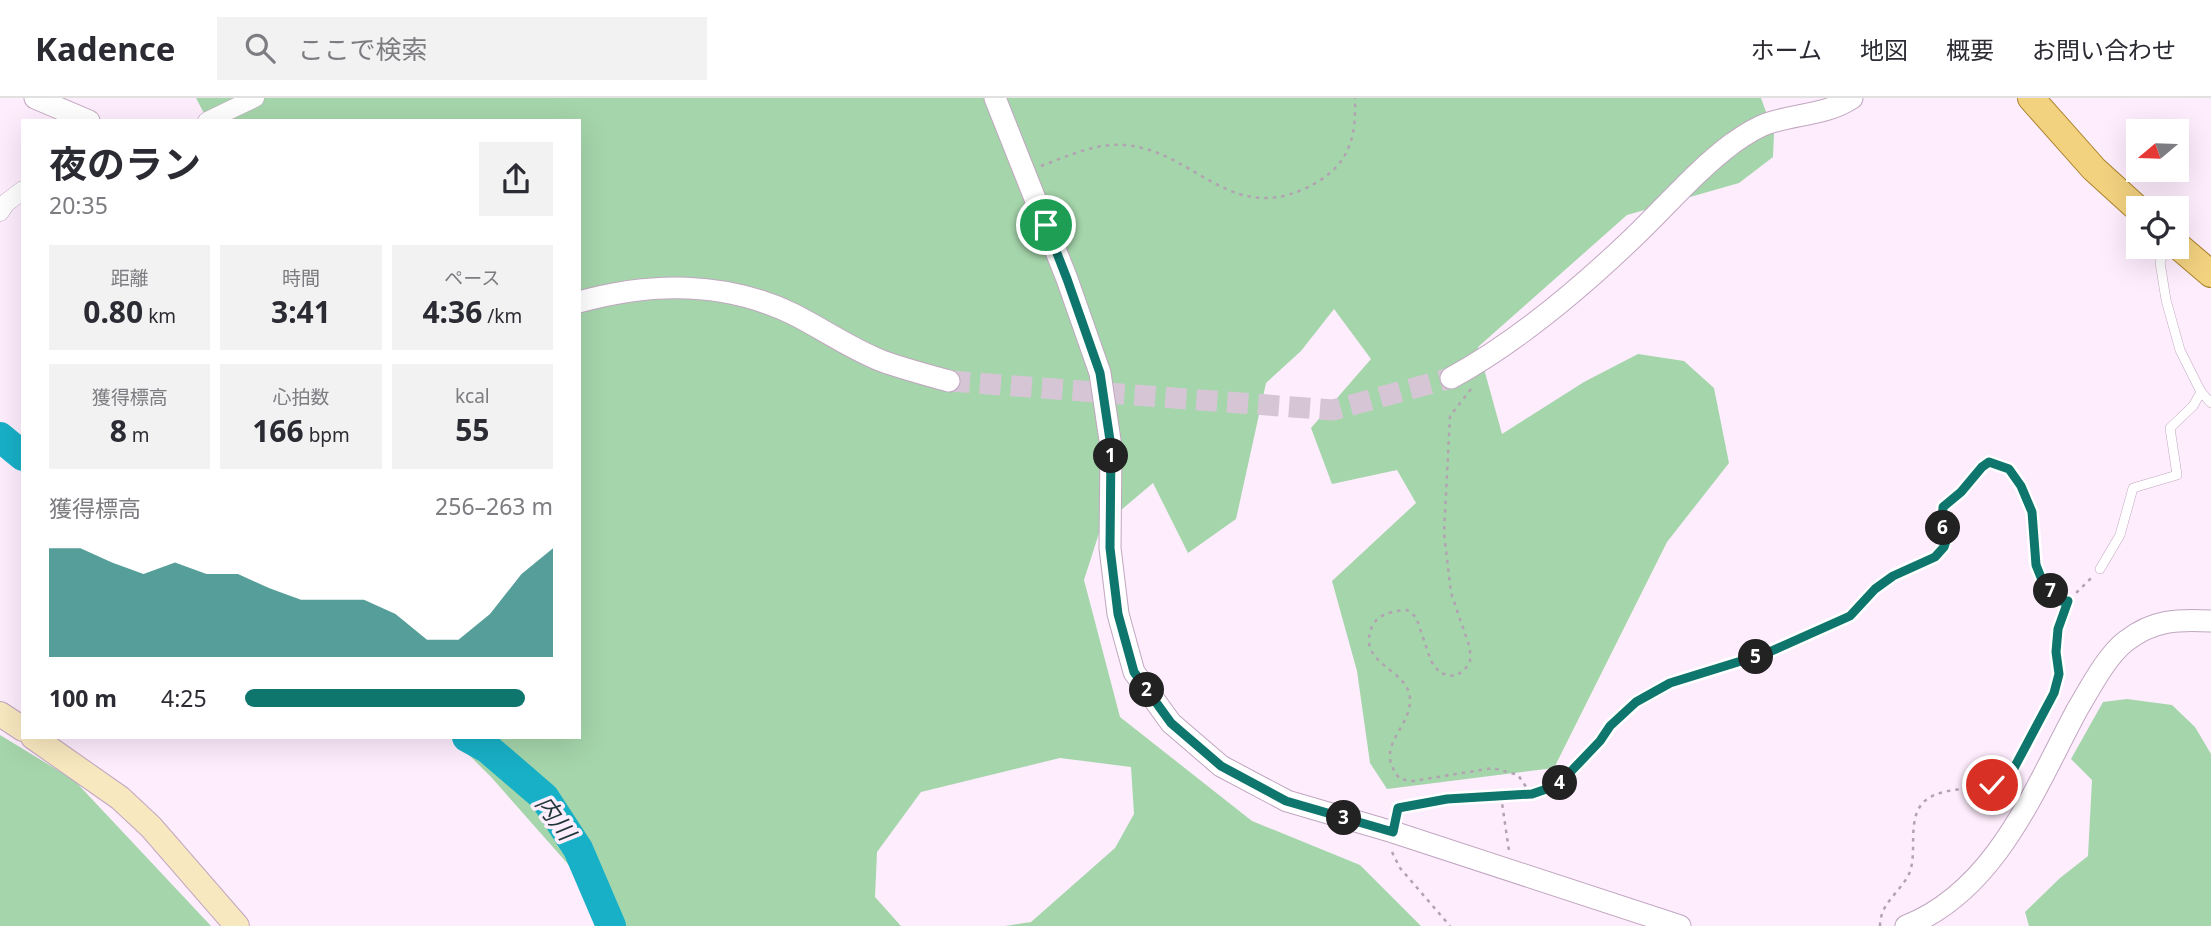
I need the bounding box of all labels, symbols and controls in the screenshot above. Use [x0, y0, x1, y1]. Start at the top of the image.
search box [217, 17, 707, 80]
text: Kadence [35, 26, 175, 71]
icon: search [241, 29, 279, 67]
text: ここで検索 [297, 31, 427, 67]
text: ホーム [1751, 33, 1822, 66]
text: 地図 [1860, 33, 1908, 66]
text: 概要 [1946, 33, 1994, 66]
text: お問い合わせ [2032, 33, 2176, 66]
north arrow [2126, 119, 2189, 182]
map controls [2126, 119, 2189, 259]
text: 夜のラン [49, 137, 201, 189]
button: share [479, 142, 553, 216]
text: 20:35 [49, 189, 108, 221]
pin [1016, 195, 1076, 255]
button: locate [2126, 196, 2189, 259]
icon: arrive [1027, 206, 1065, 244]
text: 距離 [111, 265, 149, 291]
text: 時間 [282, 265, 320, 291]
text: ペース [444, 265, 500, 291]
text: 0.80 [83, 291, 143, 332]
text: 3:41 [271, 291, 331, 332]
text: 4:36 [422, 291, 482, 332]
text: km [143, 303, 176, 329]
text: /km [482, 303, 522, 329]
text: kcal [455, 383, 490, 409]
text: 獲得標高 [92, 384, 168, 410]
text: 心拍数 [272, 384, 330, 410]
text: 55 [455, 409, 489, 450]
text: 8 [110, 410, 127, 451]
text: 166 [252, 410, 304, 451]
text: m [127, 422, 150, 448]
text: bpm [304, 422, 350, 448]
pin: 1 [1094, 438, 1128, 474]
text: 1 [1105, 442, 1116, 468]
text: 256–263 m [435, 490, 553, 522]
text: 獲得標高 [49, 492, 141, 524]
pin: 6 [1926, 510, 1960, 546]
text: 6 [1937, 514, 1948, 540]
pin: 7 [2034, 574, 2068, 608]
text: 7 [2045, 577, 2056, 603]
pin: 5 [1738, 640, 1774, 674]
text: 5 [1750, 643, 1761, 669]
pin: 2 [1130, 672, 1164, 708]
text: 2 [1141, 676, 1152, 702]
text: 100 m [49, 682, 117, 714]
text: 4:25 [161, 682, 207, 714]
pin [1962, 755, 2022, 815]
pin: 4 [1542, 766, 1578, 800]
icon: check [1973, 766, 2011, 804]
text: 4 [1554, 769, 1565, 795]
water label: 内川 [529, 788, 585, 849]
pin: 3 [1326, 800, 1362, 836]
text: 3 [1338, 804, 1349, 830]

